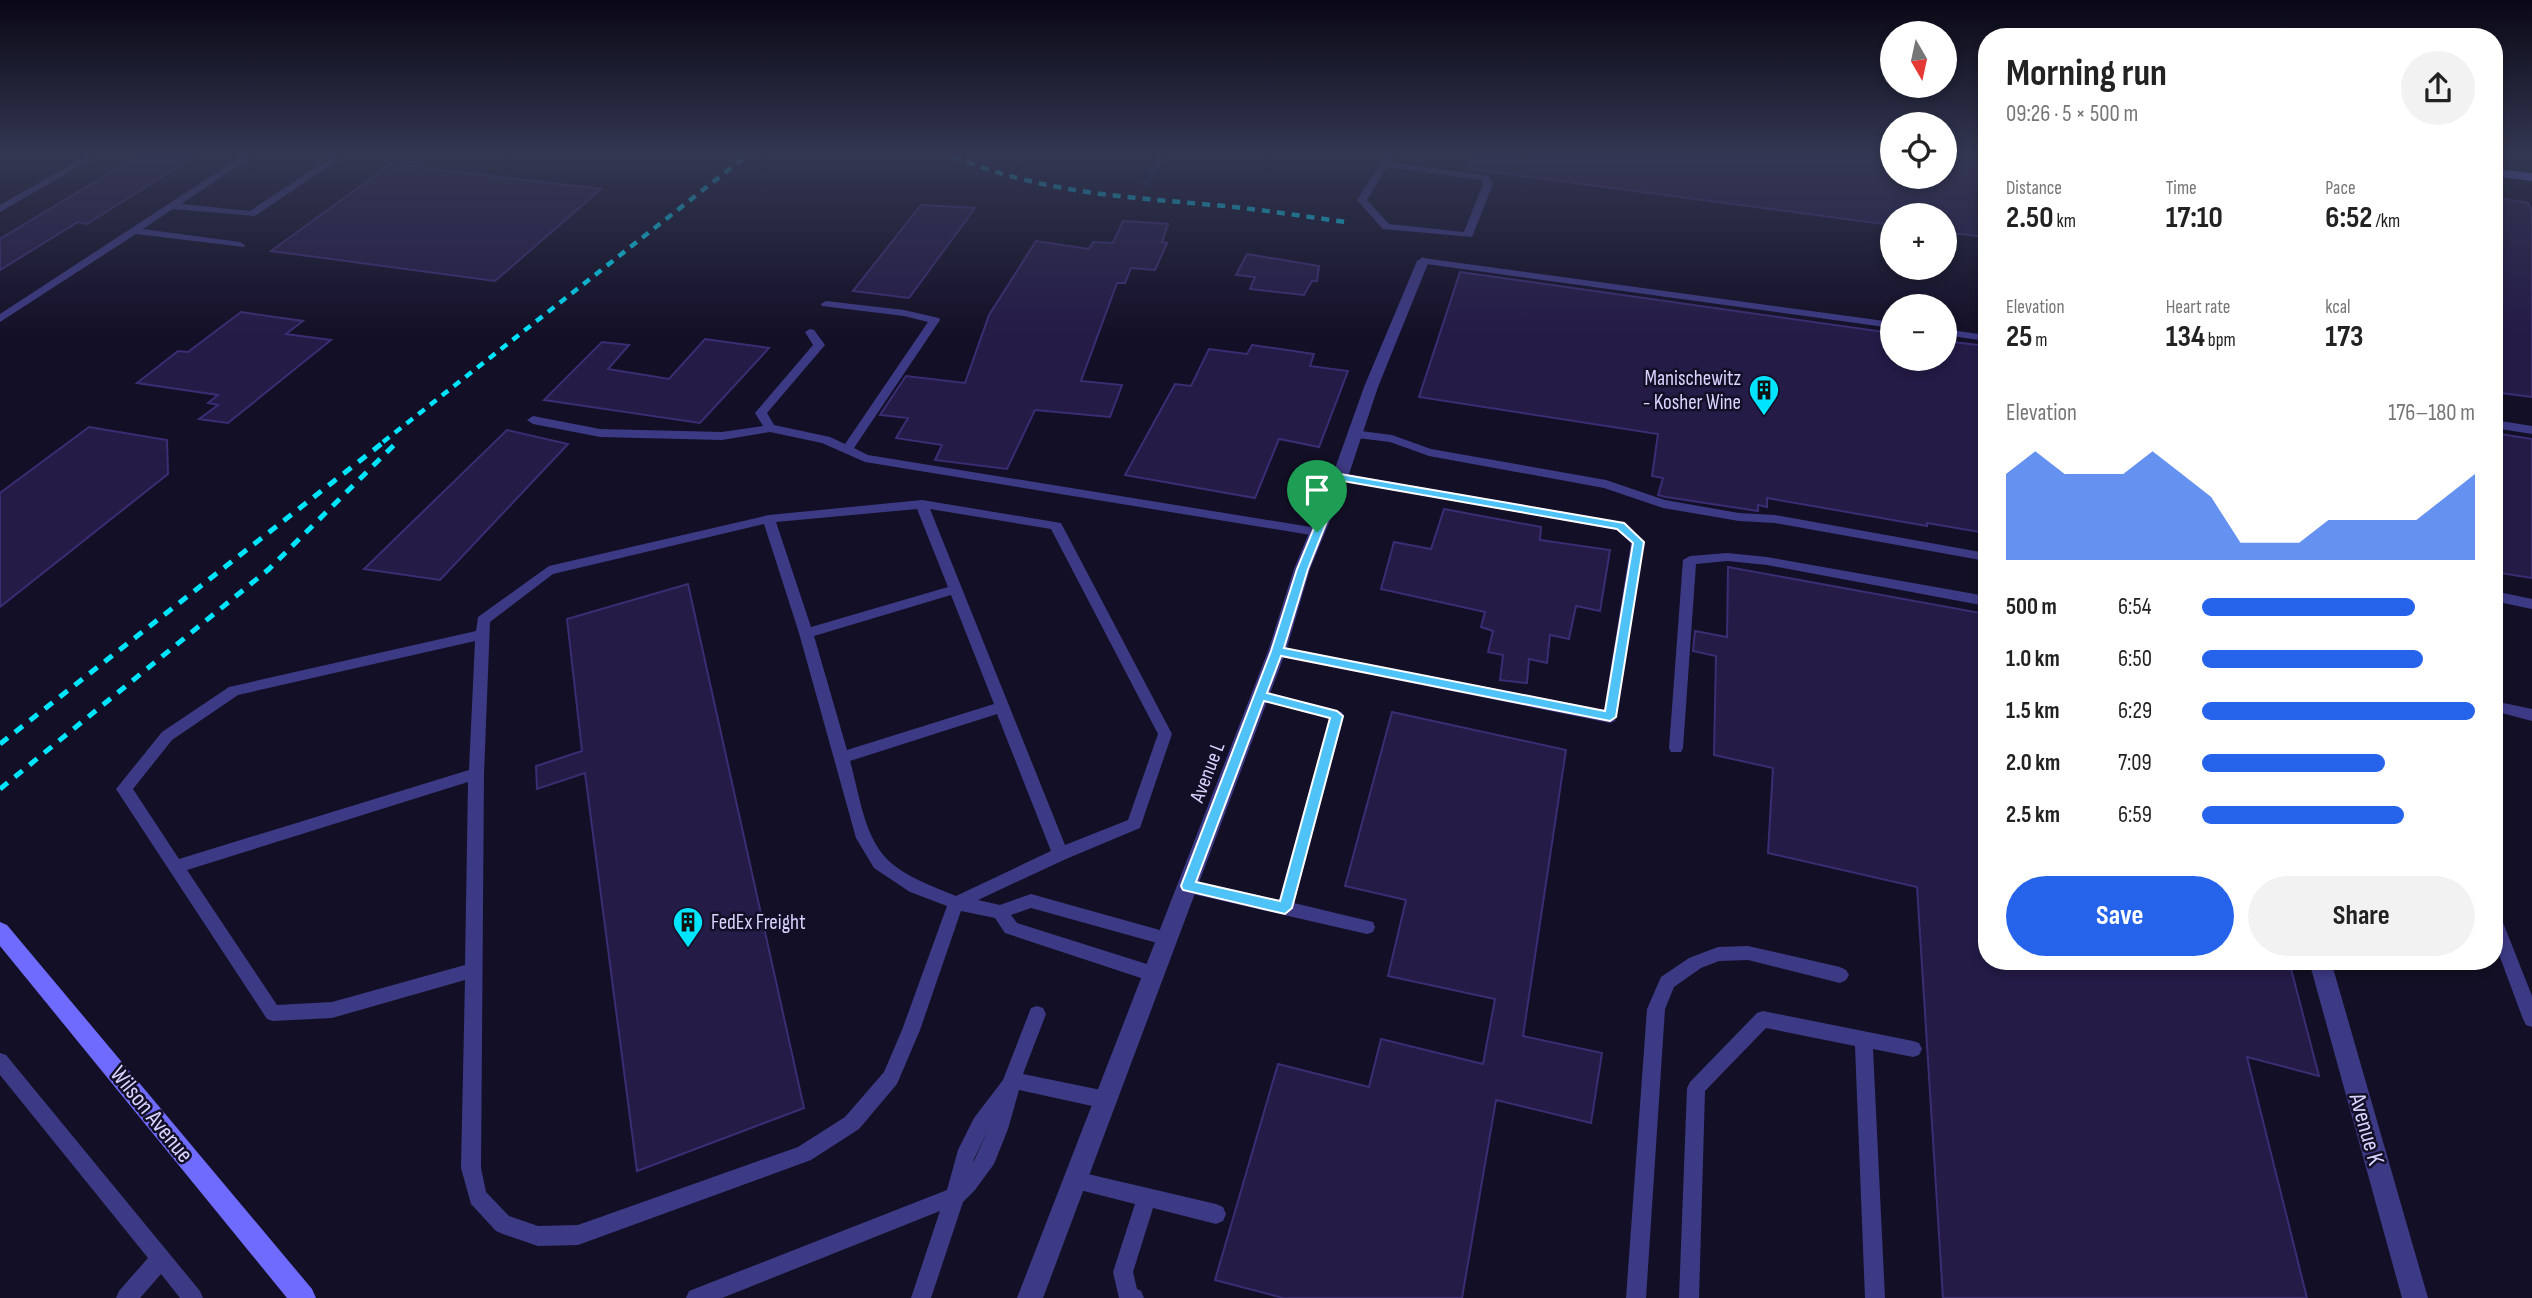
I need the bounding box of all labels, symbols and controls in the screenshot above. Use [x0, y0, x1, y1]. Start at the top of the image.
north arrow [1880, 21, 1956, 98]
map controls [1880, 21, 1957, 371]
text: Morning run [2006, 51, 2167, 96]
button: share [2401, 51, 2475, 125]
text: 09:26 · 5 × 500 m [2006, 100, 2138, 128]
button: locate [1880, 112, 1957, 189]
text: Distance [2006, 177, 2062, 200]
text: Time [2166, 177, 2197, 200]
text: Pace [2325, 177, 2356, 200]
text: 2.50 [2006, 200, 2053, 236]
text: 17:10 [2166, 200, 2223, 236]
text: 6:52 [2325, 200, 2372, 236]
button: + [1880, 203, 1957, 280]
text: km [2053, 210, 2076, 233]
text: /km [2372, 210, 2400, 233]
button: − [1880, 294, 1957, 371]
text: Elevation [2006, 296, 2065, 319]
text: Heart rate [2166, 296, 2231, 319]
text: kcal [2325, 296, 2350, 319]
text: 25 [2006, 319, 2032, 355]
text: 134 [2166, 319, 2205, 355]
text: 173 [2325, 319, 2363, 355]
text: m [2032, 329, 2048, 352]
text: bpm [2205, 329, 2236, 352]
place label: Manischewitz - Kosher Wine [1643, 366, 1741, 415]
building icon: Manischewitz - Kosher Wine [1747, 373, 1781, 417]
text: Elevation [2006, 399, 2077, 427]
text: 176–180 m [2388, 399, 2475, 427]
pin [1287, 460, 1347, 532]
icon: arrive [1298, 471, 1336, 509]
text: 500 m [2006, 593, 2057, 621]
text: 6:54 [2118, 593, 2151, 621]
text: 1.0 km [2006, 645, 2060, 673]
text: 6:50 [2118, 645, 2152, 673]
text: 1.5 km [2006, 697, 2059, 725]
text: 6:29 [2118, 697, 2152, 725]
street label: Avenue L [1184, 738, 1230, 807]
text: 2.0 km [2006, 749, 2060, 777]
text: 7:09 [2118, 749, 2152, 777]
text: 2.5 km [2006, 801, 2060, 829]
text: 6:59 [2118, 801, 2152, 829]
button: Save [2006, 876, 2234, 956]
button: Share [2248, 876, 2475, 956]
building icon: FedEx Freight [671, 905, 705, 949]
place label: FedEx Freight [711, 910, 806, 935]
street label: Wilson Avenue [104, 1060, 199, 1168]
street label: Avenue K [2342, 1089, 2391, 1168]

